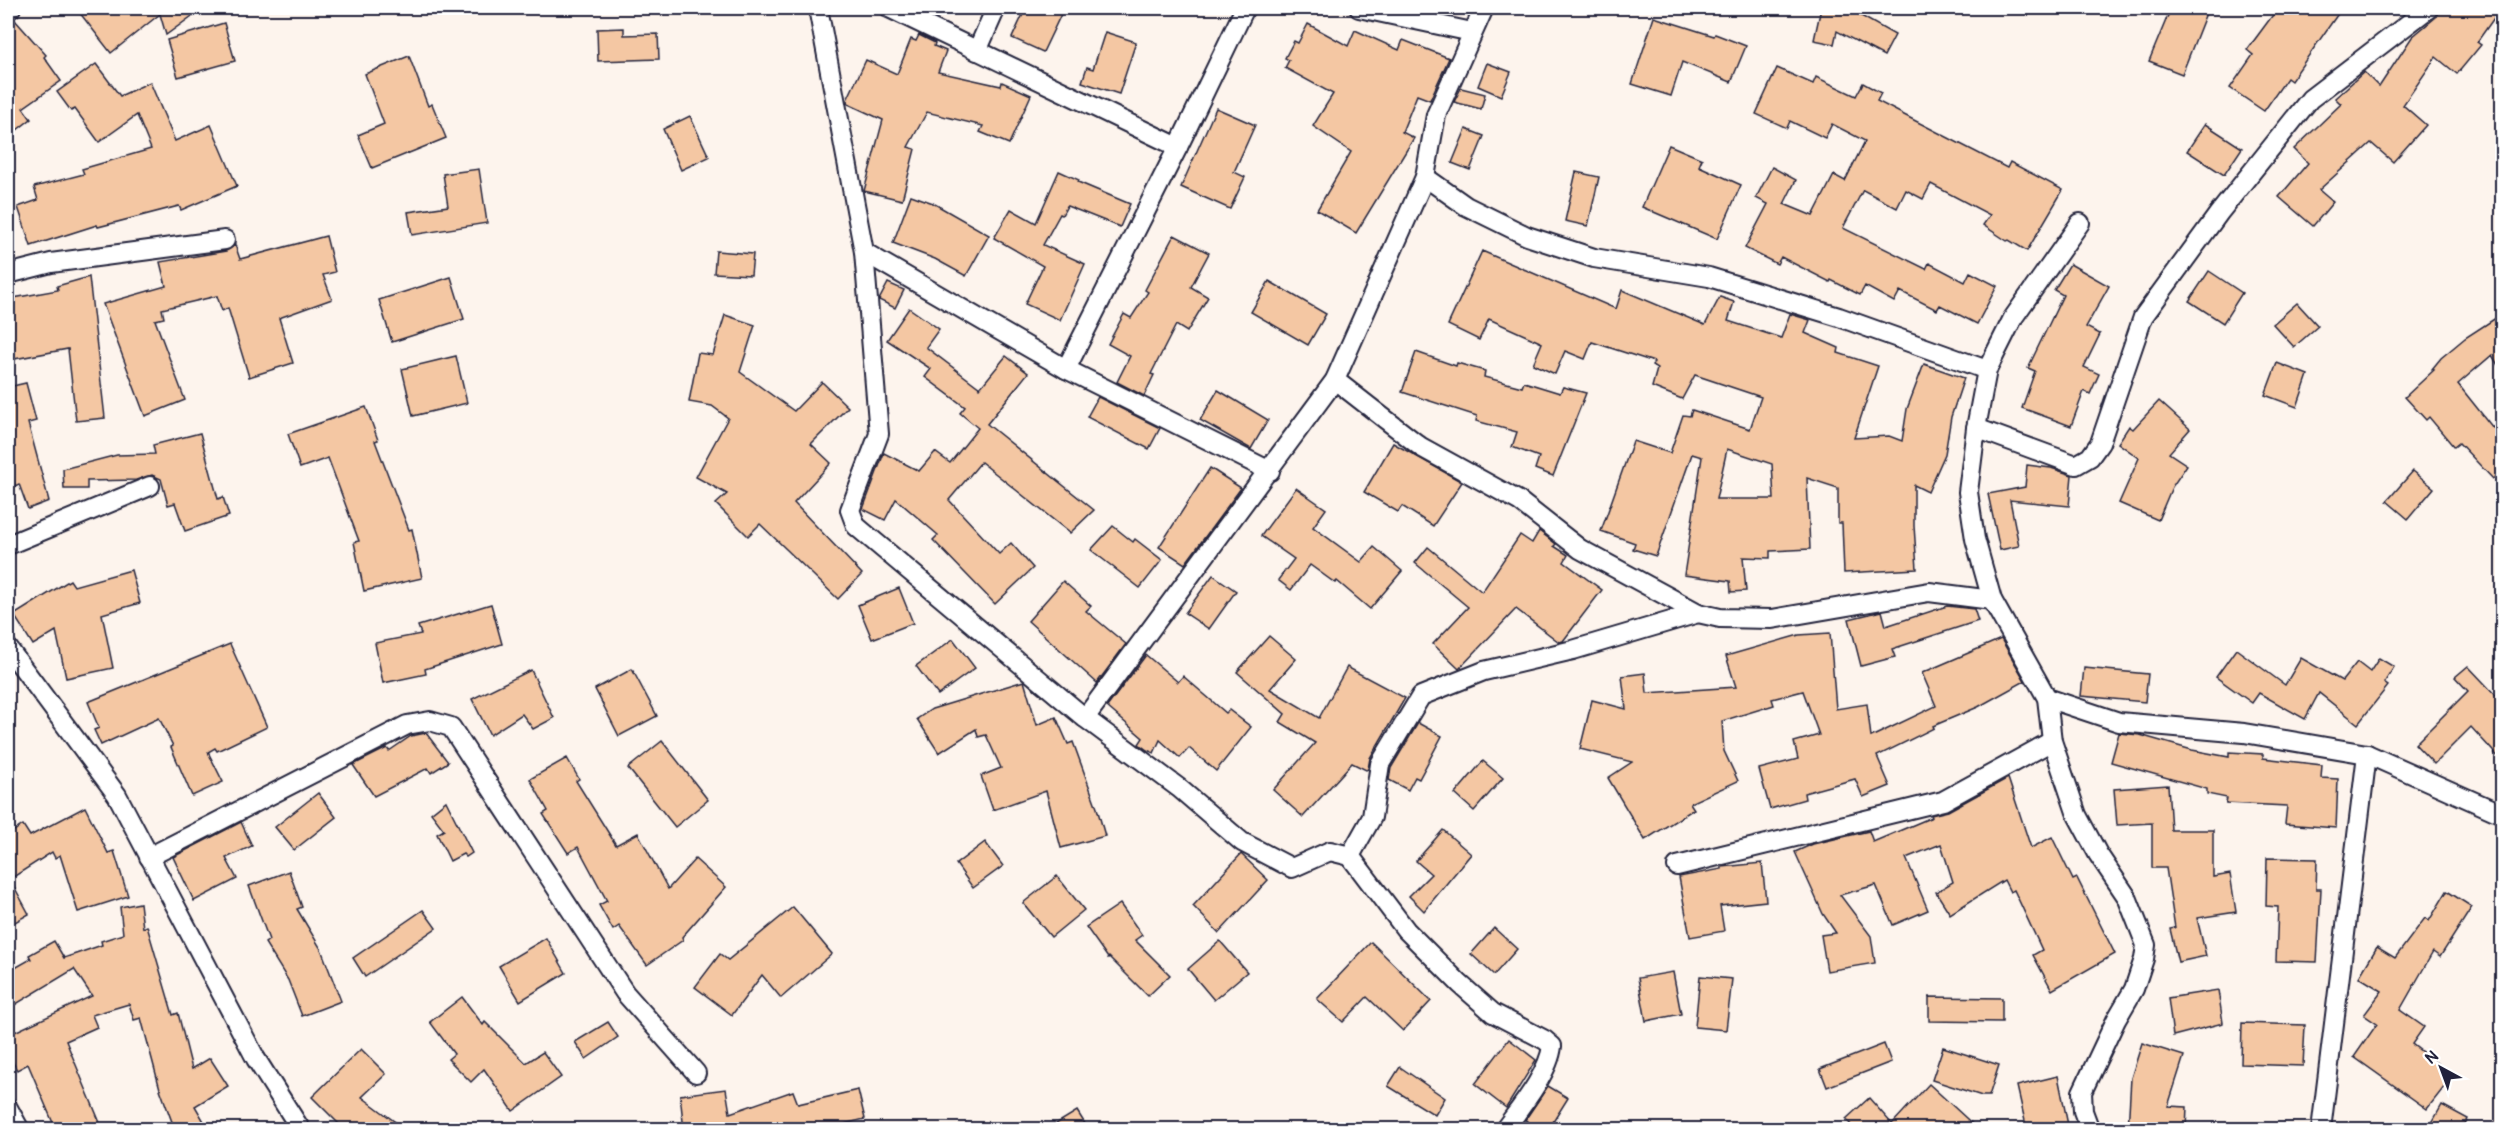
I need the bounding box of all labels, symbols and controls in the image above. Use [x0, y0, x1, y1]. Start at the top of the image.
north arrow [2411, 1038, 2471, 1098]
text: N [2421, 1046, 2443, 1069]

